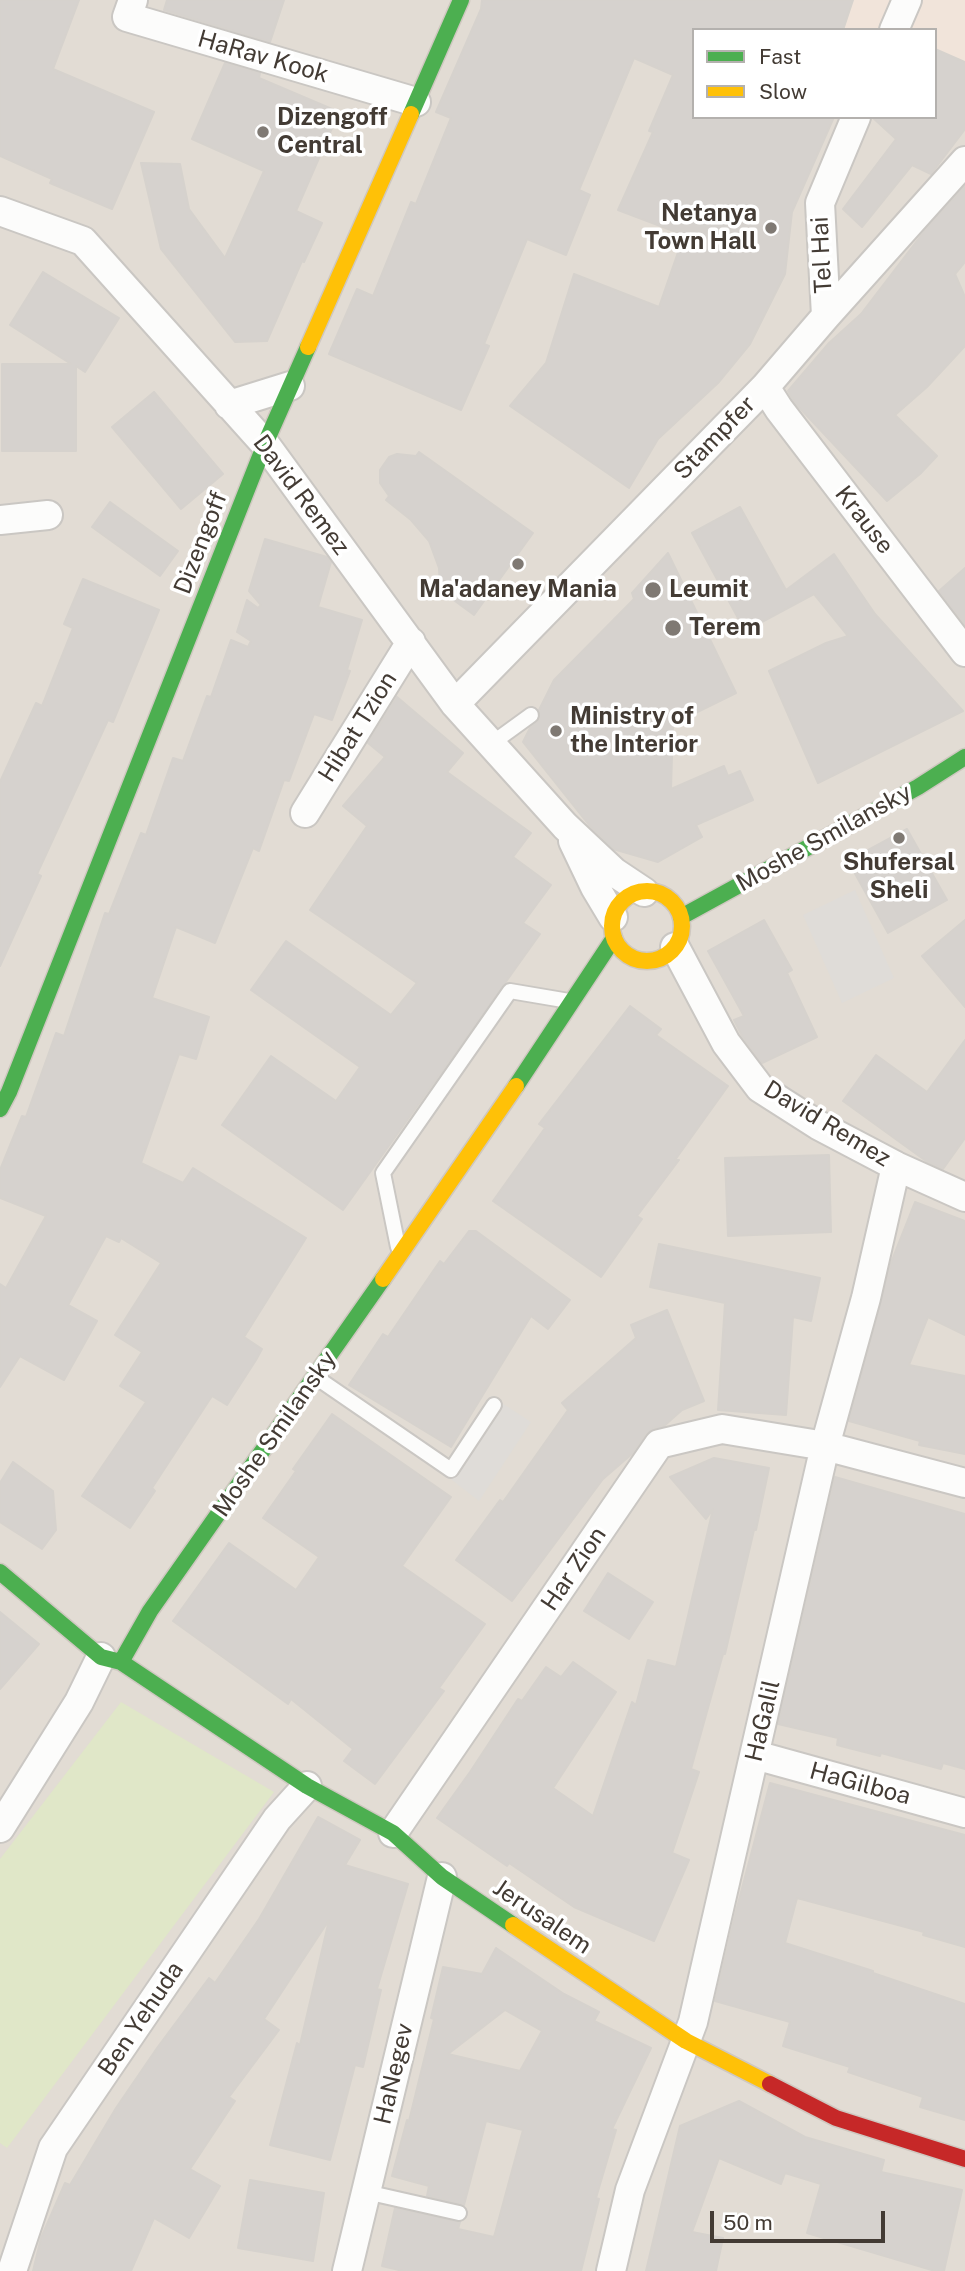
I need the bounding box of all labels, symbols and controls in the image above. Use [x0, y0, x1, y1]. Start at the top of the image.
street label: HaRav Kook [194, 25, 332, 89]
legend [692, 28, 937, 119]
text: Fast [759, 44, 801, 69]
text: Slow [759, 79, 807, 104]
place label: Dizengoff Central [277, 104, 388, 160]
marker: Dizengoff Central [255, 124, 271, 140]
place label: Netanya Town Hall [645, 200, 757, 256]
street label: Tel Hai [806, 216, 838, 294]
marker: Netanya Town Hall [763, 220, 779, 236]
street label: Stampfer [668, 390, 762, 486]
street label: David Remez [247, 429, 355, 561]
street label: Krause [829, 480, 899, 560]
street label: Dizengoff [168, 488, 234, 598]
marker: Ma'adaney Mania [510, 556, 526, 572]
place label: Ma'adaney Mania [419, 576, 617, 604]
place label: Leumit [669, 576, 749, 604]
marker: Leumit [643, 580, 663, 600]
place label: Terem [689, 614, 761, 642]
marker: Terem [663, 618, 683, 638]
street label: Hibat Tzion [313, 666, 403, 788]
place label: Ministry of the Interior [570, 703, 698, 759]
marker: Ministry of the Interior [548, 723, 564, 739]
street label: Moshe Smilansky [731, 778, 917, 898]
marker: Shufersal Sheli [891, 830, 907, 846]
place label: Shufersal Sheli [843, 849, 955, 905]
street label: David Remez [758, 1075, 896, 1173]
street label: Moshe Smilansky [207, 1346, 343, 1522]
street label: Har Zion [535, 1522, 613, 1616]
street label: HaGalil [740, 1677, 786, 1765]
street label: HaGilboa [806, 1757, 914, 1811]
street label: Jerusalem [487, 1874, 597, 1960]
street label: Ben Yehuda [92, 1956, 190, 2082]
street label: HaNegev [368, 2021, 420, 2127]
scale bar [713, 2198, 888, 2242]
text: 50 m [723, 2210, 773, 2235]

